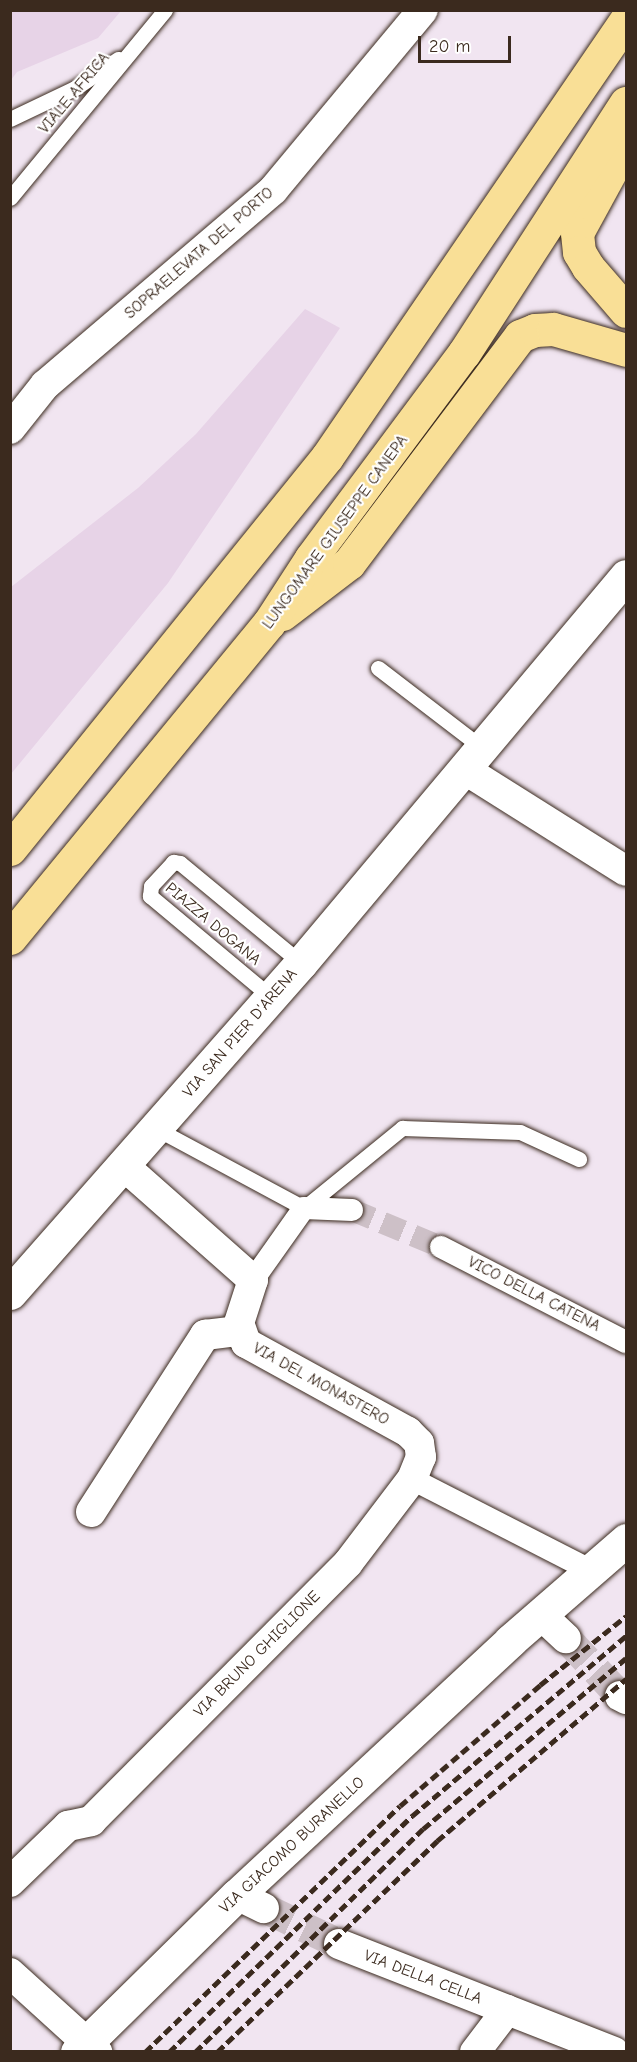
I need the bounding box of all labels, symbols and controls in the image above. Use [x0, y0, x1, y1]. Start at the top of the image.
scale bar [421, 24, 514, 62]
text: 20 m [429, 36, 470, 57]
street label: VIALE AFRICA [34, 48, 114, 138]
street label: SOPRAELEVATA DEL PORTO [121, 183, 277, 323]
street label: LUNGOMARE GIUSEPPE CANEPA [258, 431, 412, 633]
street label: PIAZZA DOGANA [161, 878, 265, 970]
street label: VIA SAN PIER D'ARENA [179, 965, 301, 1101]
street label: VICO DELLA CATENA [465, 1252, 603, 1336]
street label: VIA DEL MONASTERO [250, 1339, 392, 1429]
street label: VIA BRUNO GHIGLIONE [190, 1587, 324, 1721]
street label: VIA GIACOMO BURANELLO [216, 1773, 368, 1917]
street label: VIA DELLA CELLA [361, 1946, 485, 2008]

